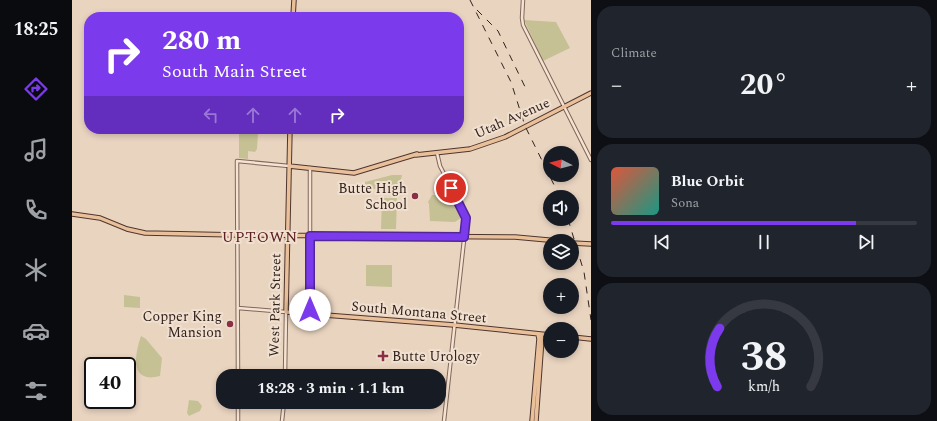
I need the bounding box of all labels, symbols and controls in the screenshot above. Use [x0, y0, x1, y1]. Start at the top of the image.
text: 18:25 [13, 16, 59, 43]
text: 280 m [162, 19, 241, 62]
icon: right [96, 28, 148, 80]
text: Climate [611, 43, 657, 63]
text: South Main Street [162, 58, 307, 85]
text: 20° [740, 62, 788, 108]
text: − [611, 69, 622, 102]
text: + [906, 69, 917, 102]
icon: directions [22, 75, 50, 103]
street label: Utah Avenue [471, 92, 553, 144]
icon: left [200, 104, 222, 126]
icon: ahead [242, 104, 264, 126]
icon: ahead [284, 104, 306, 126]
icon: right [326, 104, 348, 126]
icon: music [22, 136, 50, 164]
north arrow [543, 146, 579, 182]
map controls [543, 146, 579, 358]
text: Blue Orbit [671, 170, 744, 193]
pin [434, 171, 468, 205]
icon: arrive [440, 177, 462, 199]
place label: Butte High School [338, 178, 407, 215]
button: sound [543, 190, 579, 226]
marker: Butte High School [410, 191, 420, 201]
text: Sona [671, 193, 699, 213]
icon: phone [22, 196, 50, 224]
district label: UPTOWN [222, 226, 298, 249]
icon: previous [651, 231, 673, 253]
icon: pause [753, 231, 775, 253]
icon: next [855, 231, 877, 253]
button: layers [543, 234, 579, 270]
street label: West Park Street [264, 253, 286, 357]
icon: climate [22, 256, 50, 284]
button: + [543, 278, 579, 314]
position arrow [289, 289, 331, 331]
street label: South Montana Street [350, 296, 488, 328]
place label: Copper King Mansion [142, 306, 222, 343]
icon: car [22, 317, 50, 345]
marker: Copper King Mansion [225, 319, 235, 329]
button: − [543, 322, 579, 358]
text: 38 [741, 326, 787, 389]
place label: Butte Urology [392, 346, 481, 367]
marker: Butte Urology [377, 350, 389, 362]
speed limit sign: 40 [84, 357, 136, 409]
text: km/h [748, 375, 780, 397]
icon: filters [22, 377, 50, 405]
text: 18:28 · 3 min · 1.1 km [257, 377, 405, 400]

